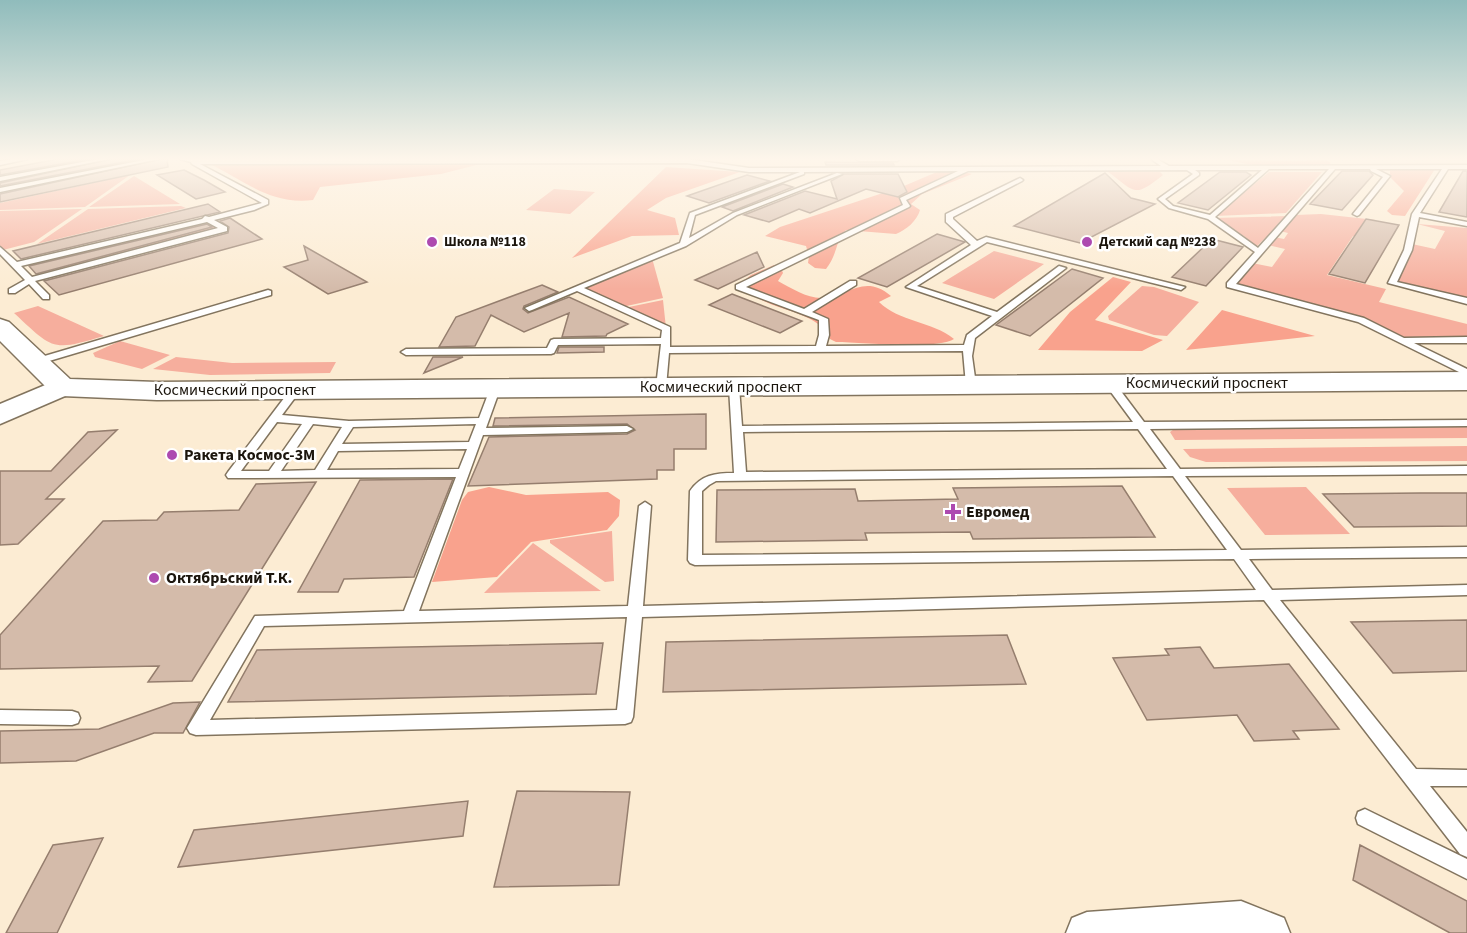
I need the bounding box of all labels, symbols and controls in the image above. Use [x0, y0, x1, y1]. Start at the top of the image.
place label: Школа №118 [444, 232, 526, 252]
place label: Детский сад №238 [1099, 232, 1216, 252]
marker: Школа №118 [425, 235, 439, 249]
marker: Детский сад №238 [1080, 235, 1094, 249]
street label: Космический проспект [1126, 372, 1288, 394]
street label: Космический проспект [640, 376, 802, 398]
street label: Космический проспект [154, 379, 316, 401]
place label: Ракета Космос-3М [184, 444, 315, 466]
marker: Ракета Космос-3М [165, 448, 179, 462]
place label: Евромед [966, 501, 1030, 523]
marker: Евромед [944, 503, 962, 521]
place label: Октябрьский Т.К. [166, 567, 292, 589]
marker: Октябрьский Т.К. [147, 571, 161, 585]

